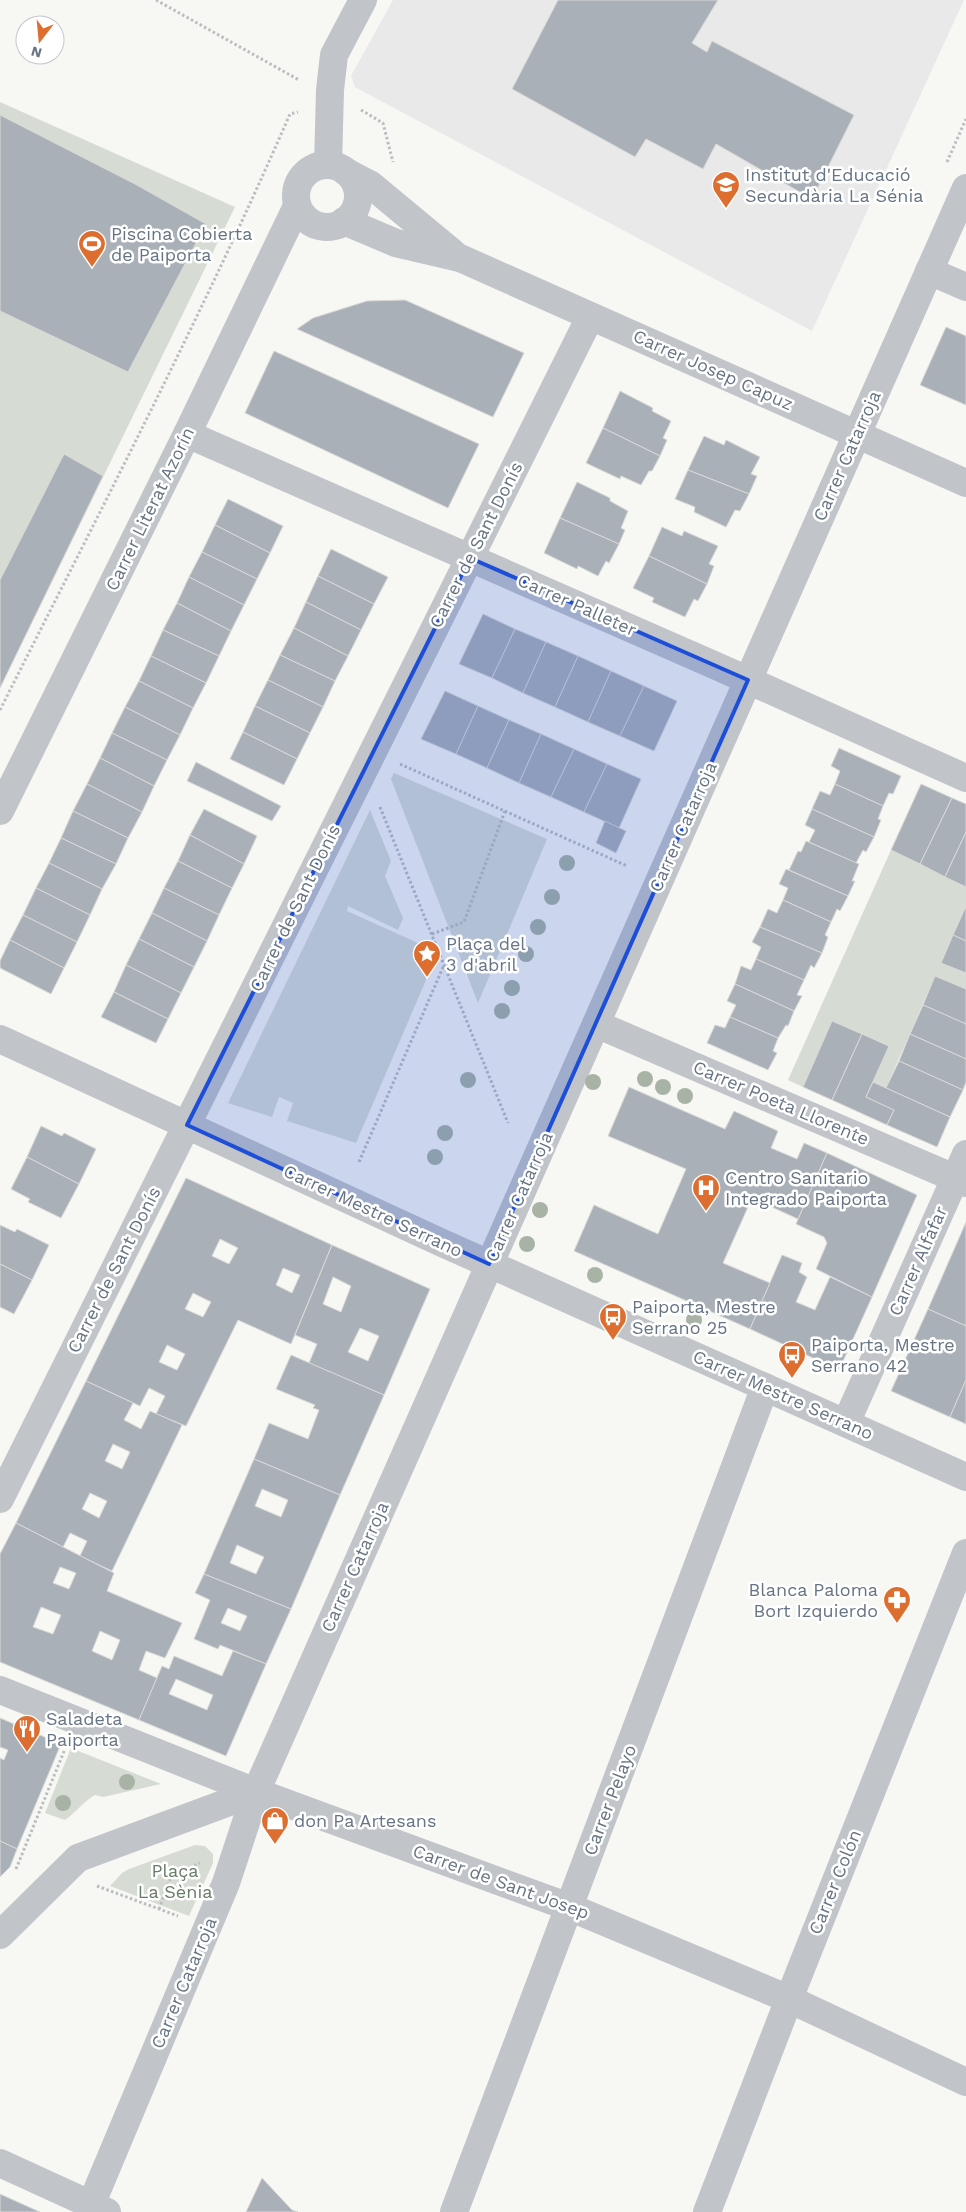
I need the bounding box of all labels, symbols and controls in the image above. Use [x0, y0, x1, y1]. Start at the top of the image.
north arrow [15, 15, 65, 65]
text: N [29, 43, 44, 62]
place label: Institut d'Educació Secundària La Sénia [745, 164, 924, 206]
school or university icon: Institut d'Educació Secundària La Sénia [711, 170, 741, 209]
place label: Piscina Cobierta de Paiporta [111, 223, 252, 265]
sports icon: Piscina Cobierta de Paiporta [77, 229, 107, 268]
street label: Carrer Josep Capuz [630, 325, 796, 414]
street label: Carrer Catarroja [808, 387, 885, 524]
street label: Carrer Literat Azorín [101, 424, 198, 594]
street label: Carrer de Sant Donís [425, 458, 527, 631]
street label: Carrer Palleter [514, 569, 640, 640]
street label: Carrer Catarroja [644, 758, 721, 895]
street label: Carrer de Sant Donís [245, 821, 344, 995]
place label: Plaça del 3 d'abril [446, 933, 526, 975]
place icon: Plaça del 3 d'abril [412, 939, 442, 978]
street label: Carrer Poeta Llorente [690, 1056, 872, 1149]
street label: Carrer Catarroja [480, 1128, 557, 1265]
street label: Carrer Mestre Serrano [280, 1160, 466, 1261]
place label: Centro Sanitario Integrado Paiporta [725, 1167, 887, 1209]
hospital icon: Centro Sanitario Integrado Paiporta [691, 1173, 721, 1212]
street label: Carrer de Sant Donís [63, 1183, 165, 1356]
street label: Carrer Alfafar [884, 1203, 951, 1319]
place label: Paiporta, Mestre Serrano 25 [632, 1296, 776, 1338]
bus stop icon: Paiporta, Mestre Serrano 25 [598, 1302, 628, 1341]
place label: Paiporta, Mestre Serrano 42 [811, 1334, 955, 1376]
bus stop icon: Paiporta, Mestre Serrano 42 [777, 1340, 807, 1379]
street label: Carrer Mestre Serrano [690, 1345, 877, 1444]
street label: Carrer Catarroja [316, 1498, 393, 1635]
place label: Blanca Paloma Bort Izquierdo [749, 1579, 878, 1621]
pharmacy icon: Blanca Paloma Bort Izquierdo [882, 1585, 912, 1624]
place label: Saladeta Paiporta [46, 1708, 122, 1750]
restaurant icon: Saladeta Paiporta [12, 1714, 42, 1753]
street label: Carrer Pelayo [579, 1742, 640, 1858]
shop icon: don Pa Artesans [260, 1806, 290, 1845]
place label: don Pa Artesans [294, 1810, 436, 1831]
street label: Carrer Colón [804, 1826, 865, 1937]
street label: Carrer de Sant Josep [410, 1840, 592, 1923]
park label: Plaça La Sènia [138, 1860, 212, 1902]
street label: Carrer Catarroja [146, 1914, 221, 2052]

